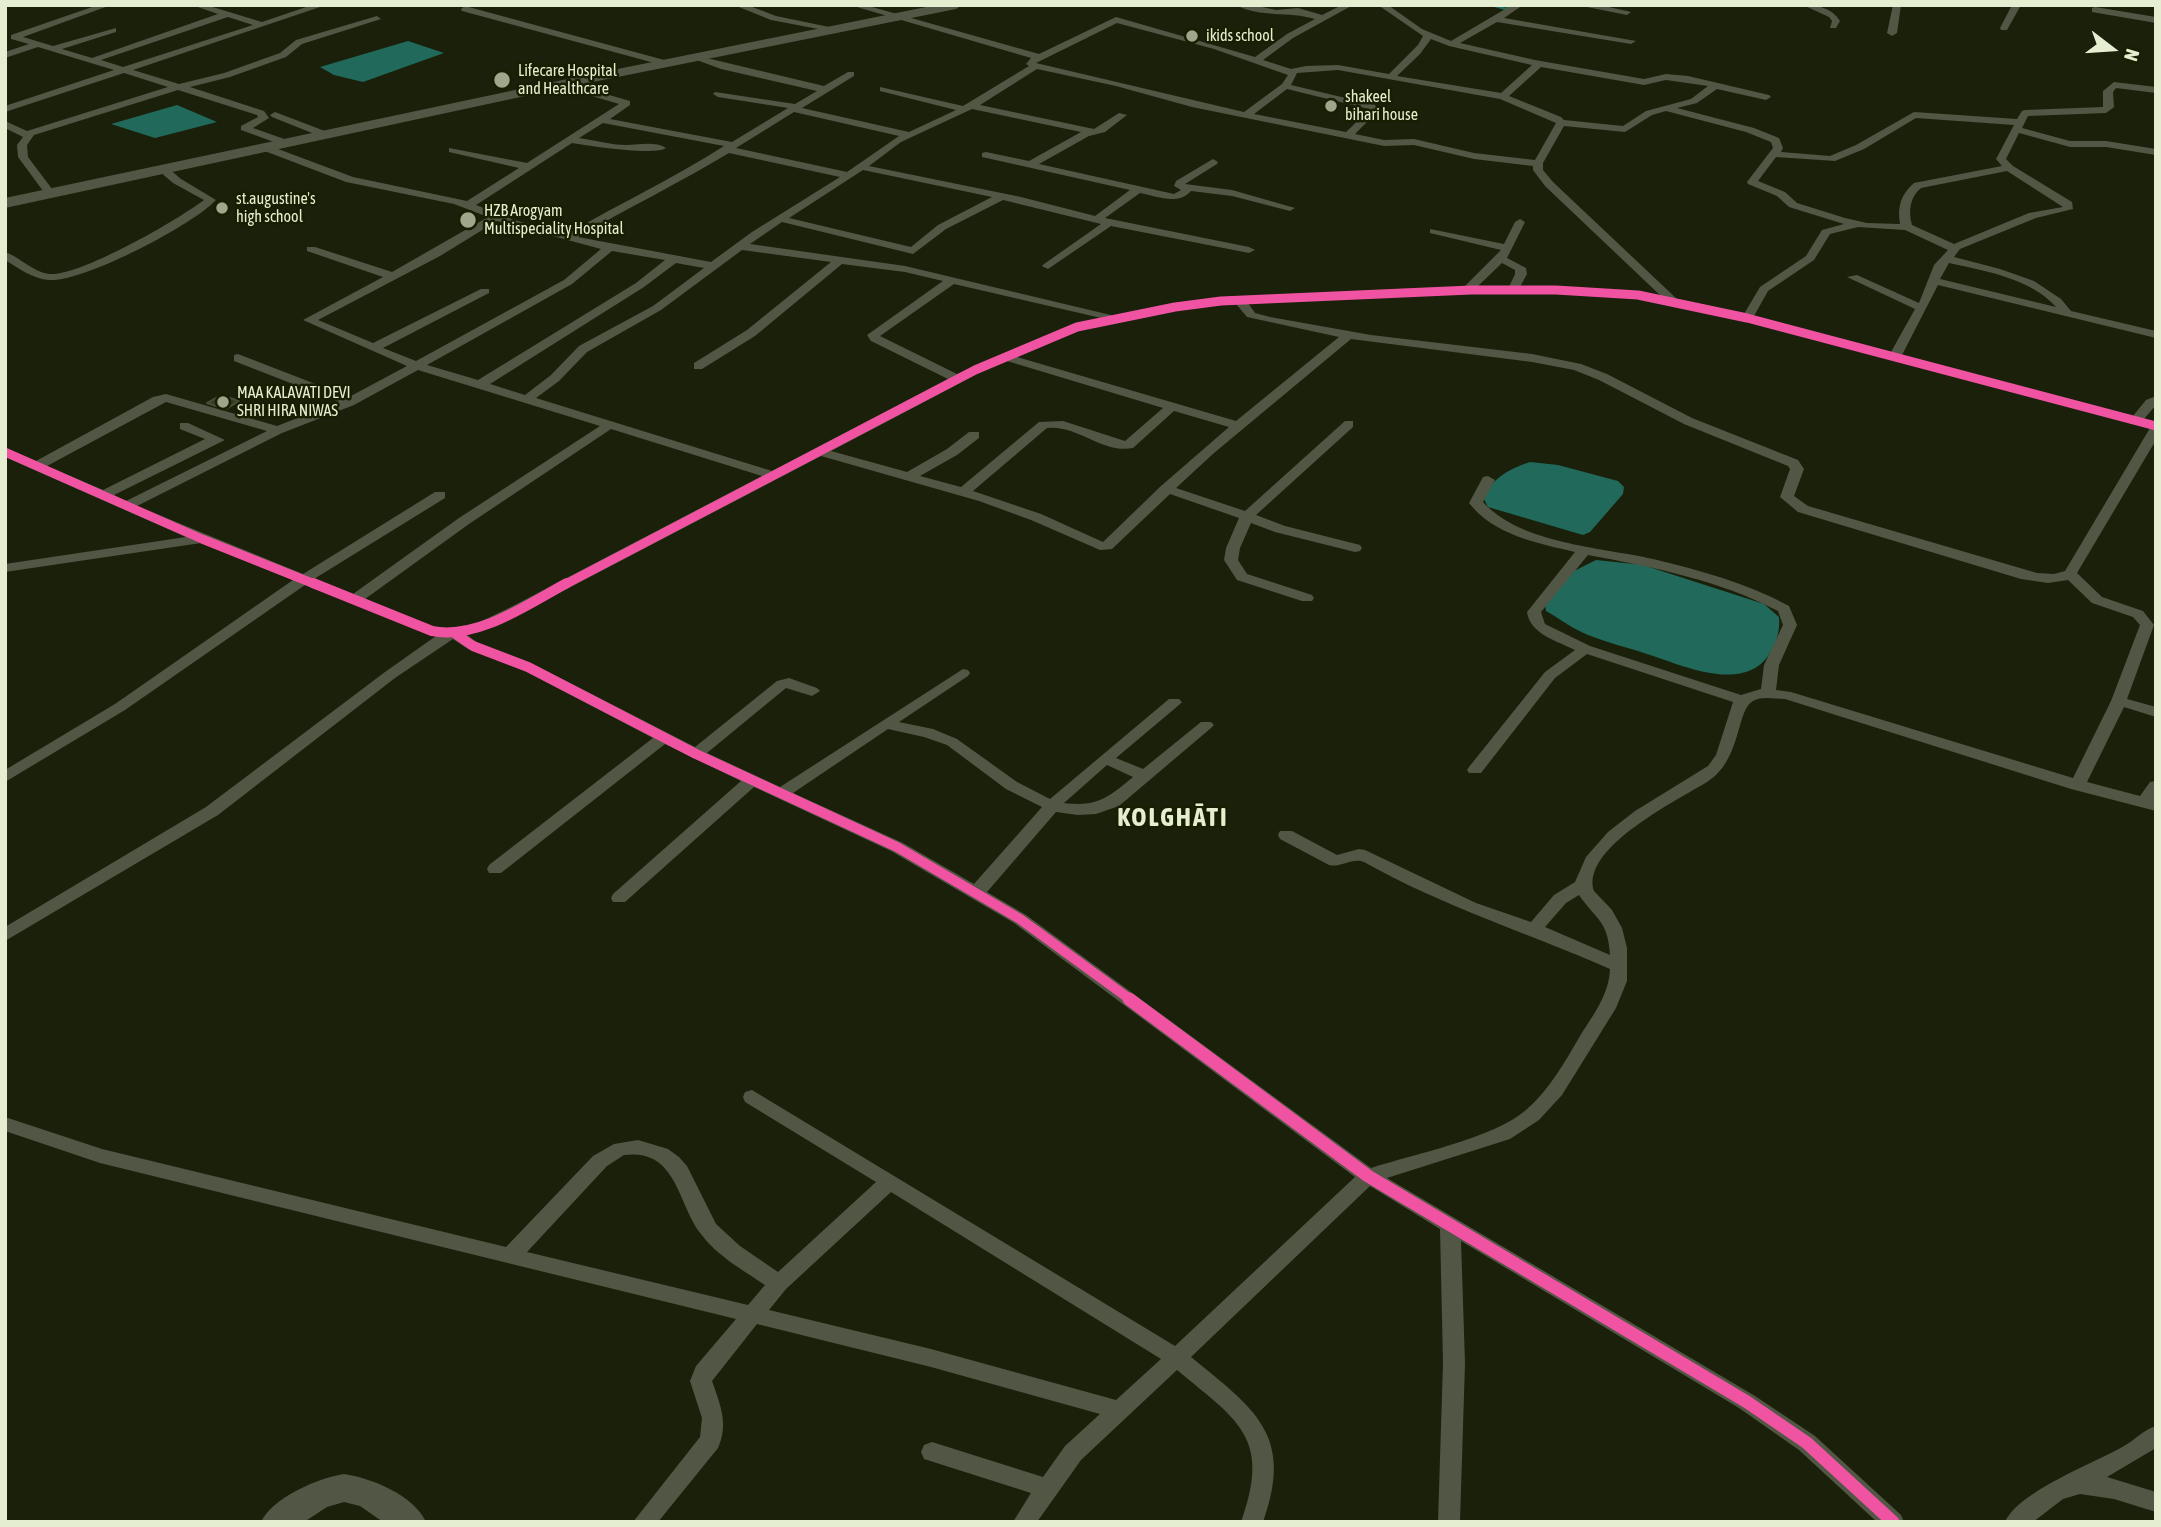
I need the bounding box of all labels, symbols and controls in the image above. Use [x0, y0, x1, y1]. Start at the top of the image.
north arrow [2077, 14, 2147, 84]
place label: ikids school [1206, 26, 1274, 46]
marker: ikids school [1184, 28, 1200, 44]
text: N [2120, 47, 2144, 64]
place label: Lifecare Hospital and Healthcare [518, 61, 617, 99]
marker: Lifecare Hospital and Healthcare [492, 70, 512, 90]
place label: shakeel bihari house [1345, 87, 1418, 125]
marker: shakeel bihari house [1323, 98, 1339, 114]
place label: st.augustine's high school [236, 189, 316, 227]
marker: st.augustine's high school [214, 200, 230, 216]
place label: HZB Arogyam Multispeciality Hospital [484, 201, 624, 239]
marker: HZB Arogyam Multispeciality Hospital [458, 210, 478, 230]
place label: MAA KALAVATI DEVI SHRI HIRA NIWAS [237, 383, 351, 421]
marker: MAA KALAVATI DEVI SHRI HIRA NIWAS [215, 394, 231, 410]
district label: KOLGHĀTI [1118, 802, 1228, 834]

